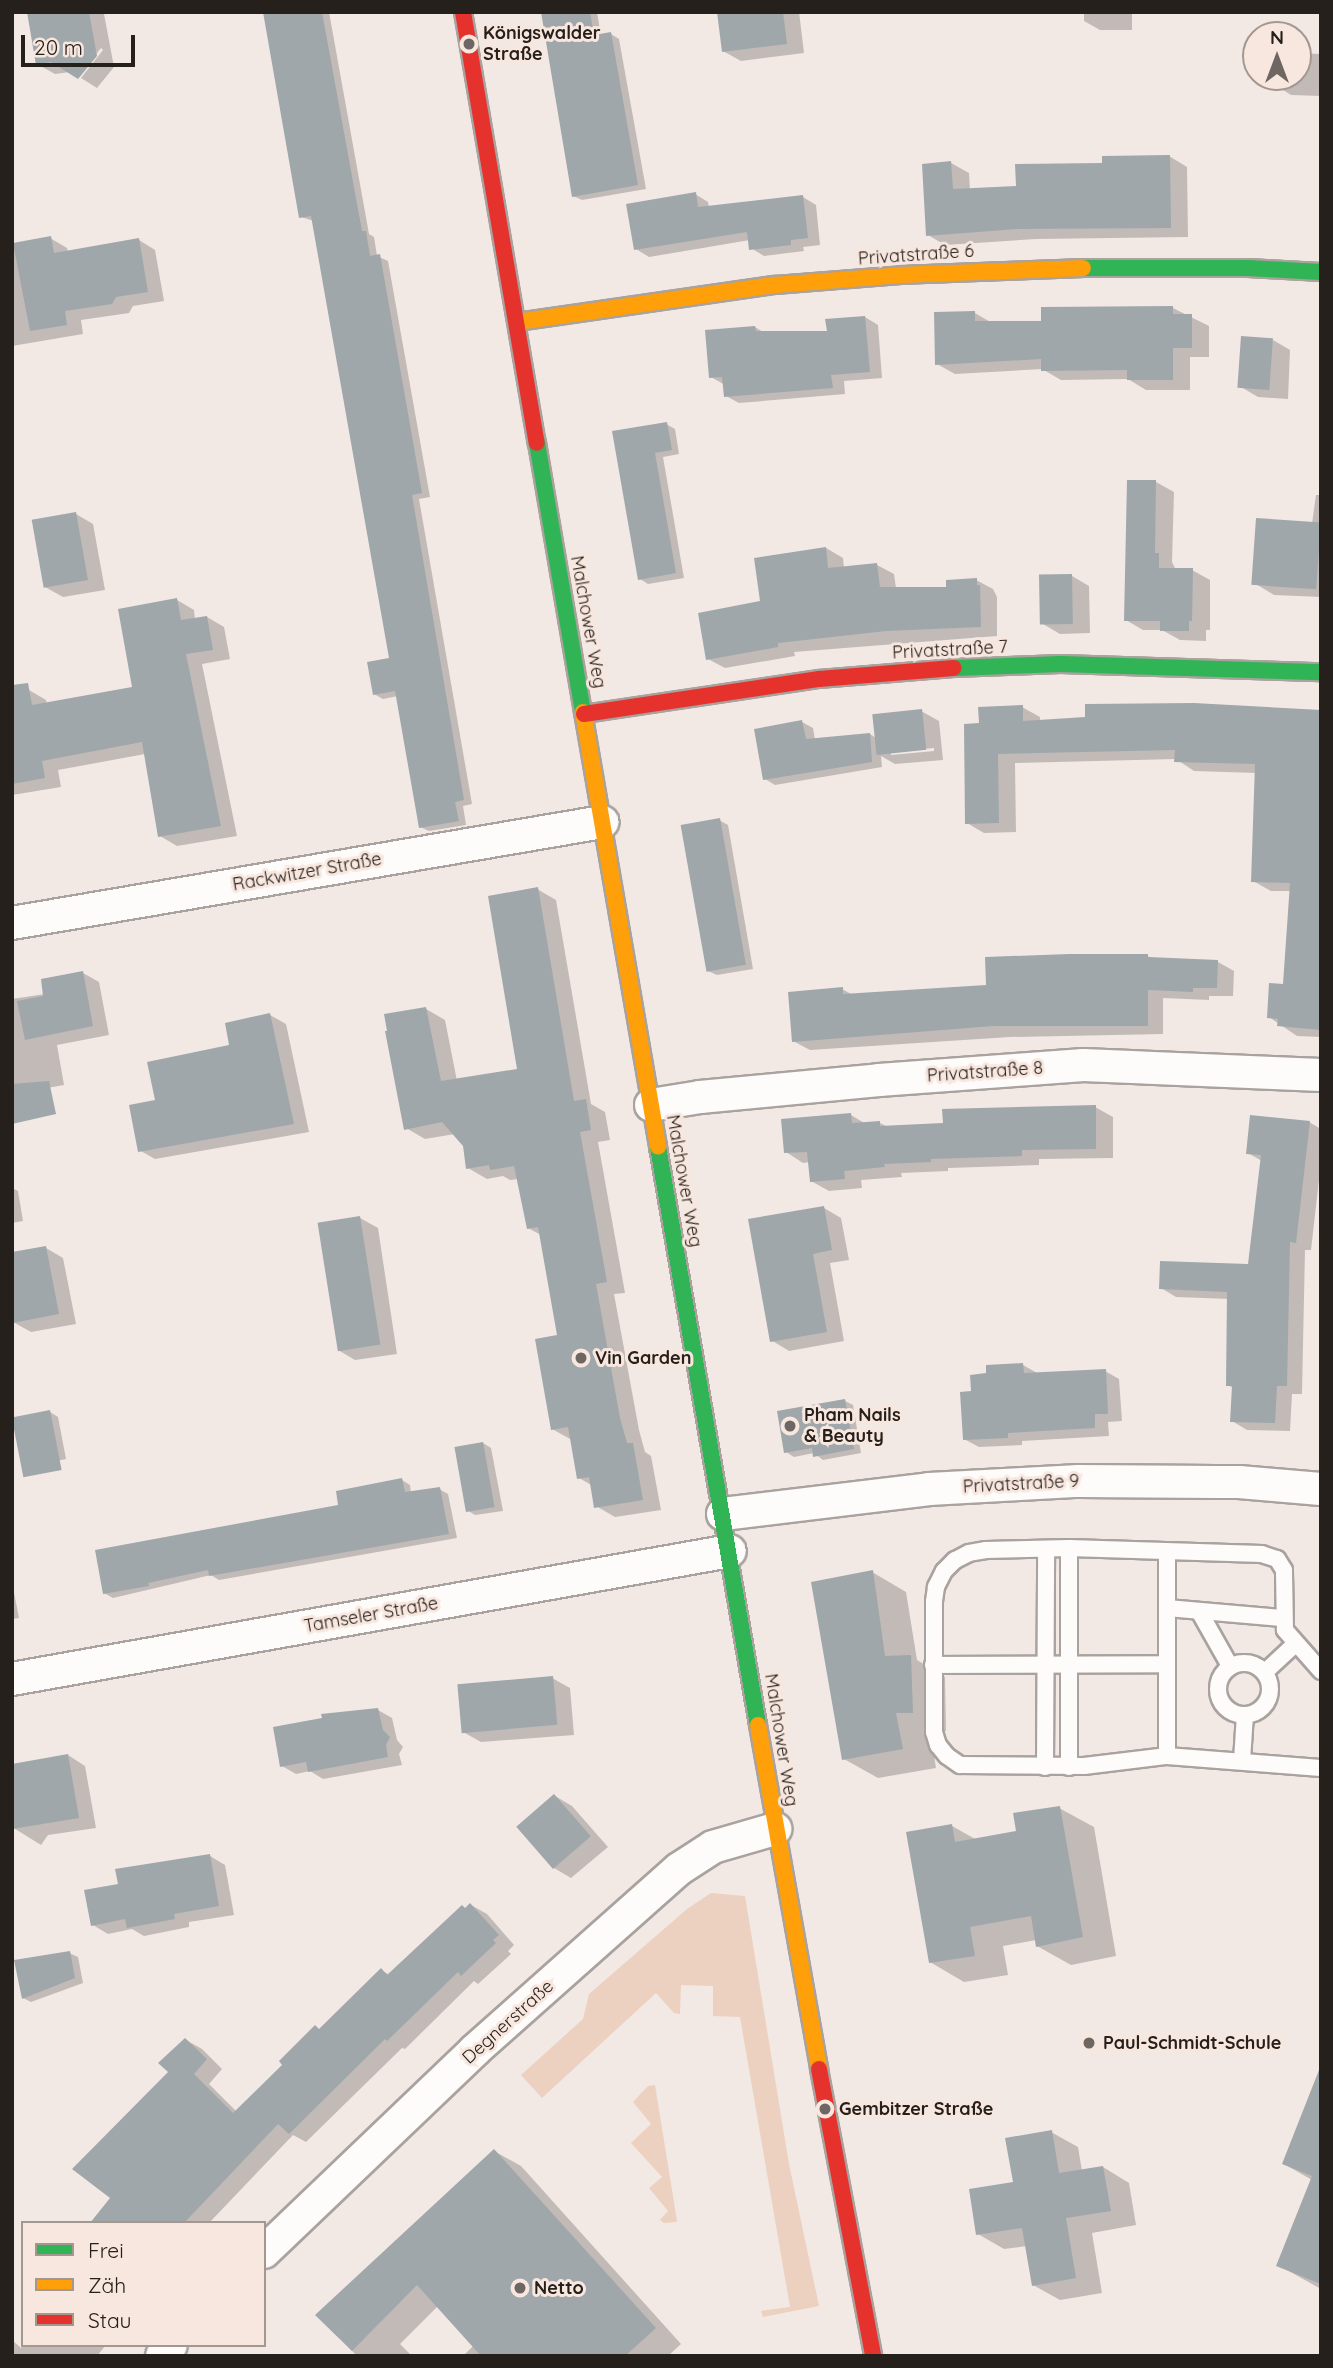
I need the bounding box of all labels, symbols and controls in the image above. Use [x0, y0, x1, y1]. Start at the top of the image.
scale bar [24, 21, 138, 65]
north arrow [1242, 21, 1312, 91]
place label: Königswalder Straße [483, 23, 601, 66]
text: N [1270, 25, 1284, 49]
text: 20 m [34, 34, 83, 60]
marker: Königswalder Straße [461, 36, 477, 52]
street label: Privatstraße 6 [857, 240, 975, 270]
street label: Malchower Weg [566, 554, 610, 690]
street label: Privatstraße 7 [892, 636, 1008, 664]
street label: Rackwitzer Straße [231, 848, 383, 896]
street label: Privatstraße 8 [926, 1057, 1044, 1087]
street label: Malchower Weg [662, 1113, 706, 1249]
place label: Vin Garden [595, 1347, 691, 1369]
marker: Vin Garden [573, 1350, 589, 1366]
place label: Pham Nails & Beauty [804, 1405, 901, 1448]
marker: Pham Nails & Beauty [782, 1418, 798, 1434]
street label: Privatstraße 9 [962, 1470, 1080, 1498]
street label: Tamseler Straße [302, 1593, 440, 1637]
street label: Malchower Weg [760, 1672, 802, 1808]
street label: Degnerstraße [458, 1975, 558, 2069]
place label: Paul-Schmidt-Schule [1103, 2032, 1281, 2054]
marker: Paul-Schmidt-Schule [1081, 2035, 1097, 2051]
place label: Gembitzer Straße [839, 2098, 993, 2120]
marker: Gembitzer Straße [817, 2101, 833, 2117]
legend [21, 2221, 266, 2347]
text: Frei [88, 2237, 124, 2263]
text: Zäh [88, 2272, 126, 2298]
place label: Netto [534, 2277, 584, 2299]
marker: Netto [512, 2280, 528, 2296]
text: Stau [88, 2307, 131, 2333]

